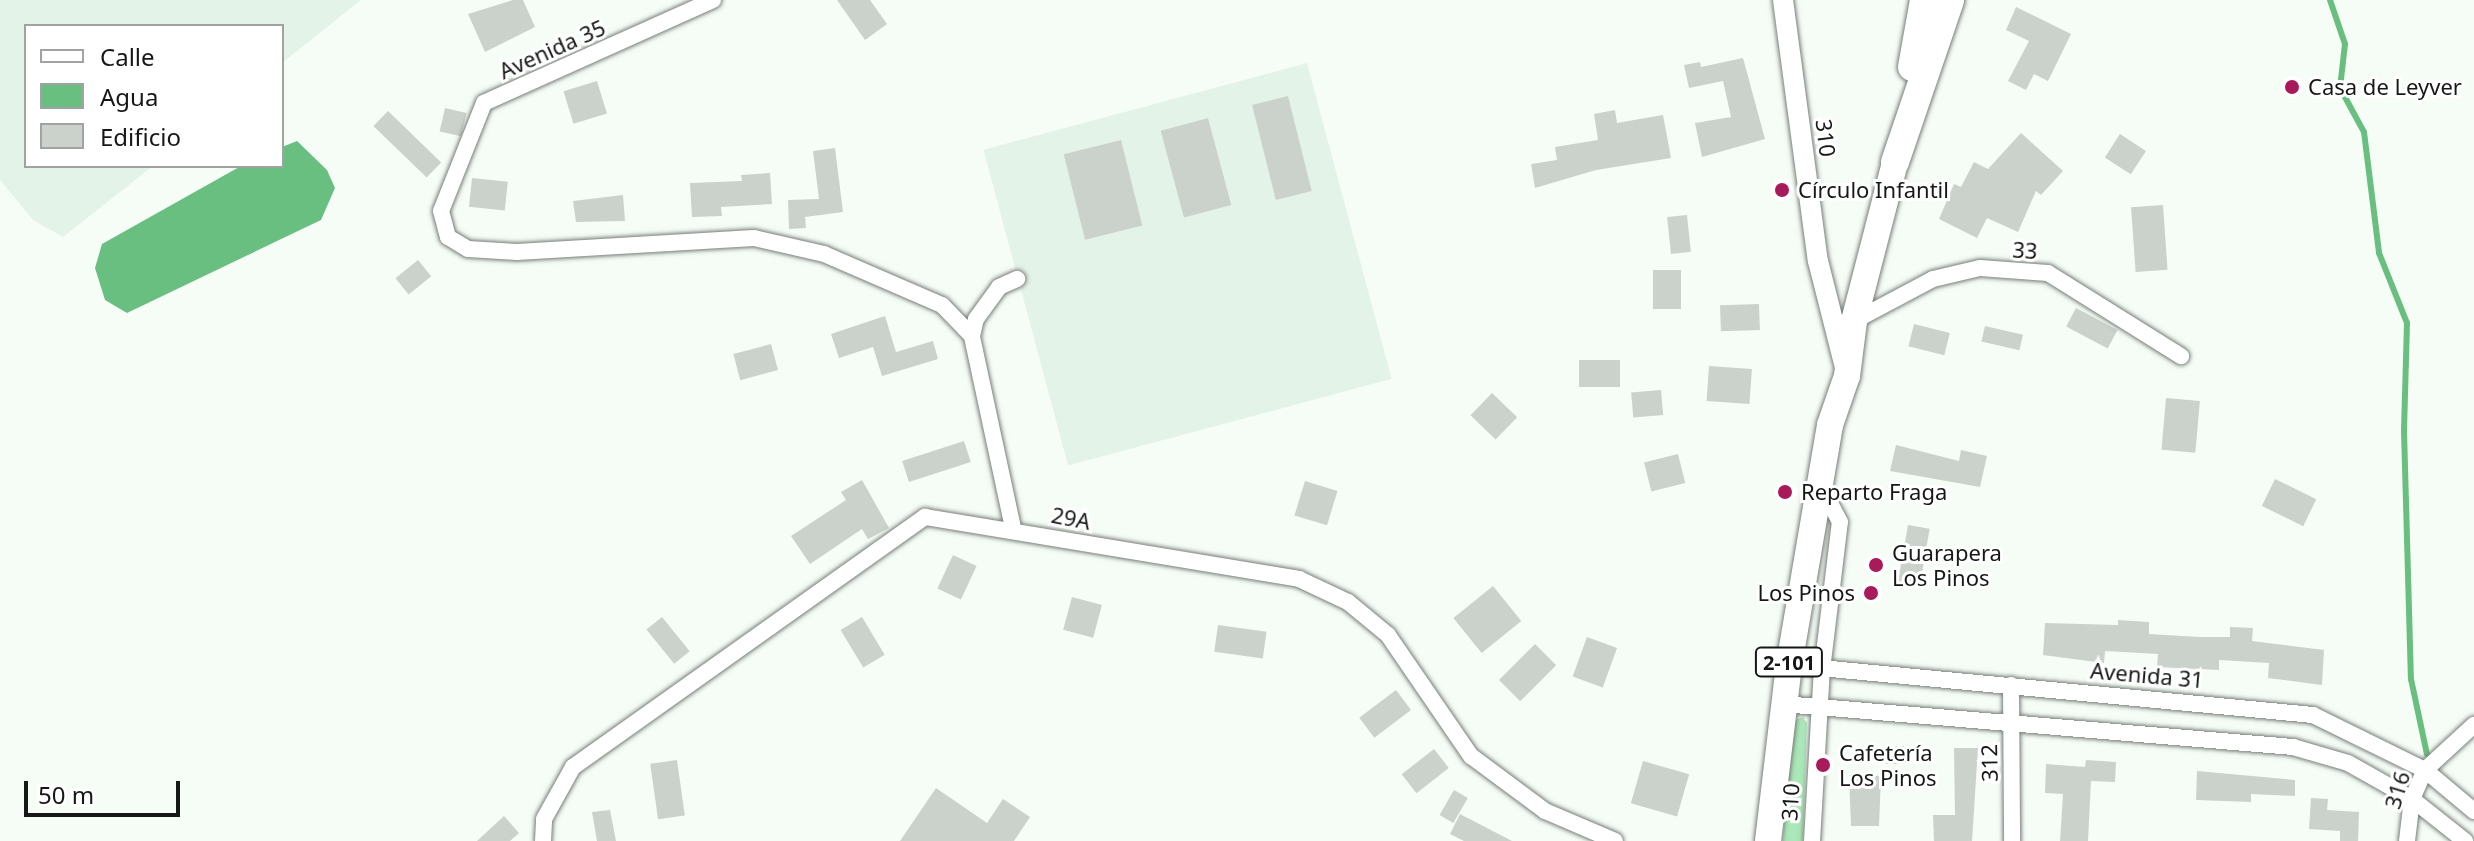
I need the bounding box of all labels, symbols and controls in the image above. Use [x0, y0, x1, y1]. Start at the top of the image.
street label: Avenida 35 [495, 14, 609, 84]
legend [24, 24, 284, 168]
text: Calle [100, 40, 155, 73]
place label: Casa de Leyver [2308, 74, 2462, 100]
marker: Casa de Leyver [2283, 78, 2301, 96]
text: Agua [100, 80, 158, 113]
street label: 310 [1811, 118, 1841, 158]
text: Edificio [100, 120, 181, 153]
place label: Círculo Infantil [1798, 177, 1949, 203]
marker: Círculo Infantil [1773, 181, 1791, 199]
street label: 33 [2012, 236, 2038, 264]
place label: Reparto Fraga [1801, 479, 1947, 505]
marker: Reparto Fraga [1776, 483, 1794, 501]
street label: 29A [1049, 501, 1093, 535]
place label: Guarapera Los Pinos [1892, 539, 2002, 590]
marker: Guarapera Los Pinos [1867, 556, 1885, 574]
place label: Los Pinos [1757, 580, 1855, 606]
marker: Los Pinos [1862, 584, 1880, 602]
road number: 2-101 [1753, 646, 1825, 678]
street label: Avenida 31 [2089, 657, 2205, 693]
place label: Cafetería Los Pinos [1839, 739, 1937, 790]
street label: 312 [1975, 744, 2003, 782]
marker: Cafetería Los Pinos [1814, 756, 1832, 774]
scale bar [28, 765, 184, 815]
street label: 316 [2379, 768, 2415, 812]
text: 50 m [38, 778, 94, 811]
street label: 310 [1776, 782, 1804, 822]

